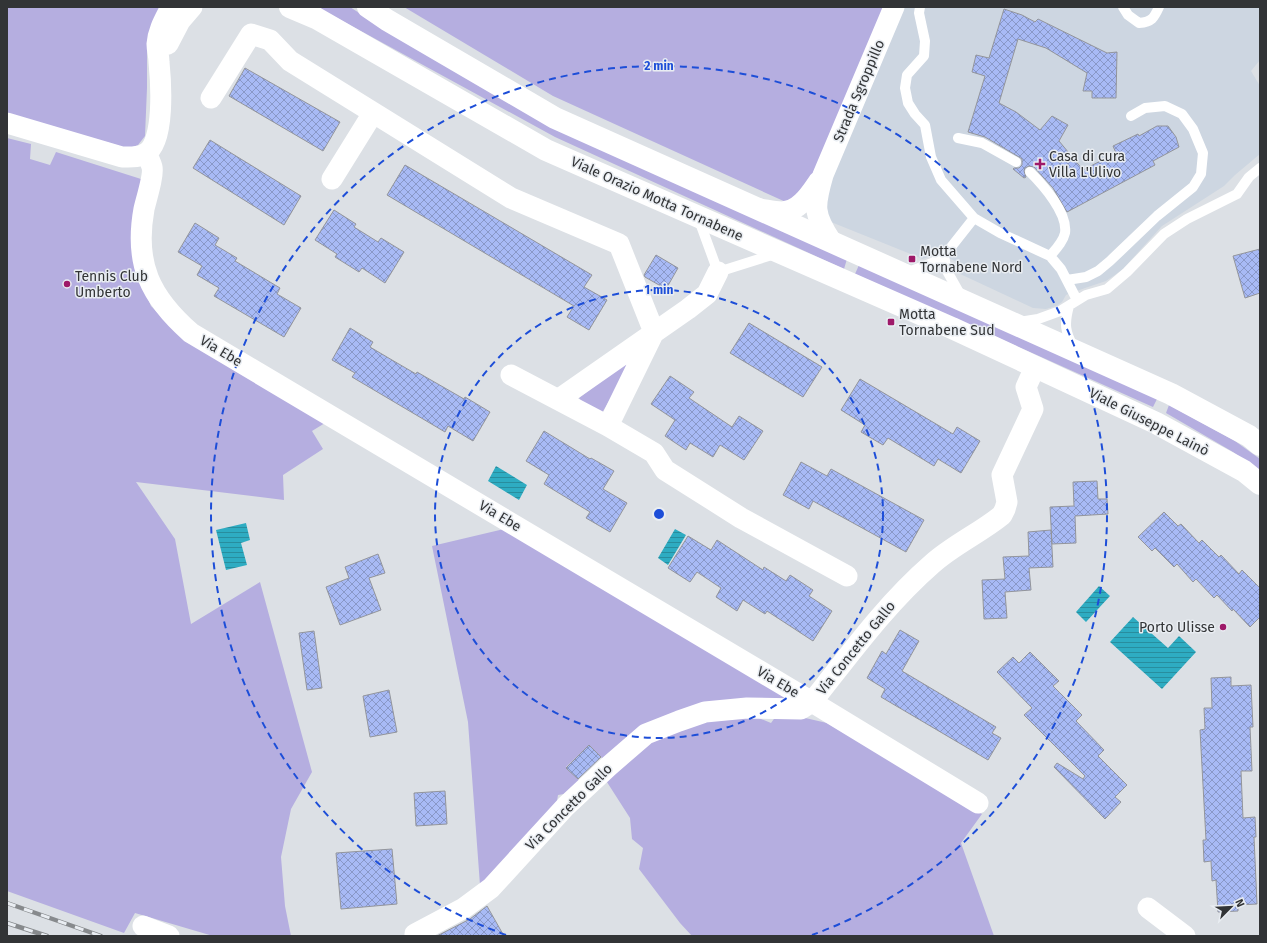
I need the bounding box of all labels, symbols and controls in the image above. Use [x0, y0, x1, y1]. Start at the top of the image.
street label: Strada Sgroppillo [830, 37, 888, 145]
text: 2 min [644, 59, 674, 73]
place label: Casa di cura Villa L'Ulivo [1049, 148, 1125, 181]
street label: Viale Orazio Motta Tornabene [568, 153, 746, 245]
marker: Casa di cura Villa L'Ulivo [1034, 158, 1046, 170]
place label: Motta Tornabene Nord [920, 243, 1022, 276]
marker: Motta Tornabene Nord [907, 254, 917, 264]
place label: Tennis Club Umberto [75, 268, 148, 301]
marker: Tennis Club Umberto [62, 279, 72, 289]
text: 1 min [645, 283, 673, 297]
place label: Motta Tornabene Sud [899, 306, 995, 339]
marker: Motta Tornabene Sud [886, 317, 896, 327]
street label: Via Ebe [197, 332, 245, 370]
street label: Viale Giuseppe Lainò [1086, 384, 1212, 460]
street label: Via Ebe [476, 497, 524, 535]
centre of rings [652, 507, 666, 521]
street label: Via Concetto Gallo [813, 598, 899, 698]
place label: Porto Ulisse [1139, 619, 1215, 636]
marker: Porto Ulisse [1218, 622, 1228, 632]
street label: Via Ebe [754, 663, 802, 701]
street label: Via Concetto Gallo [522, 760, 616, 854]
north arrow [1211, 887, 1251, 927]
text: N [1232, 897, 1247, 909]

